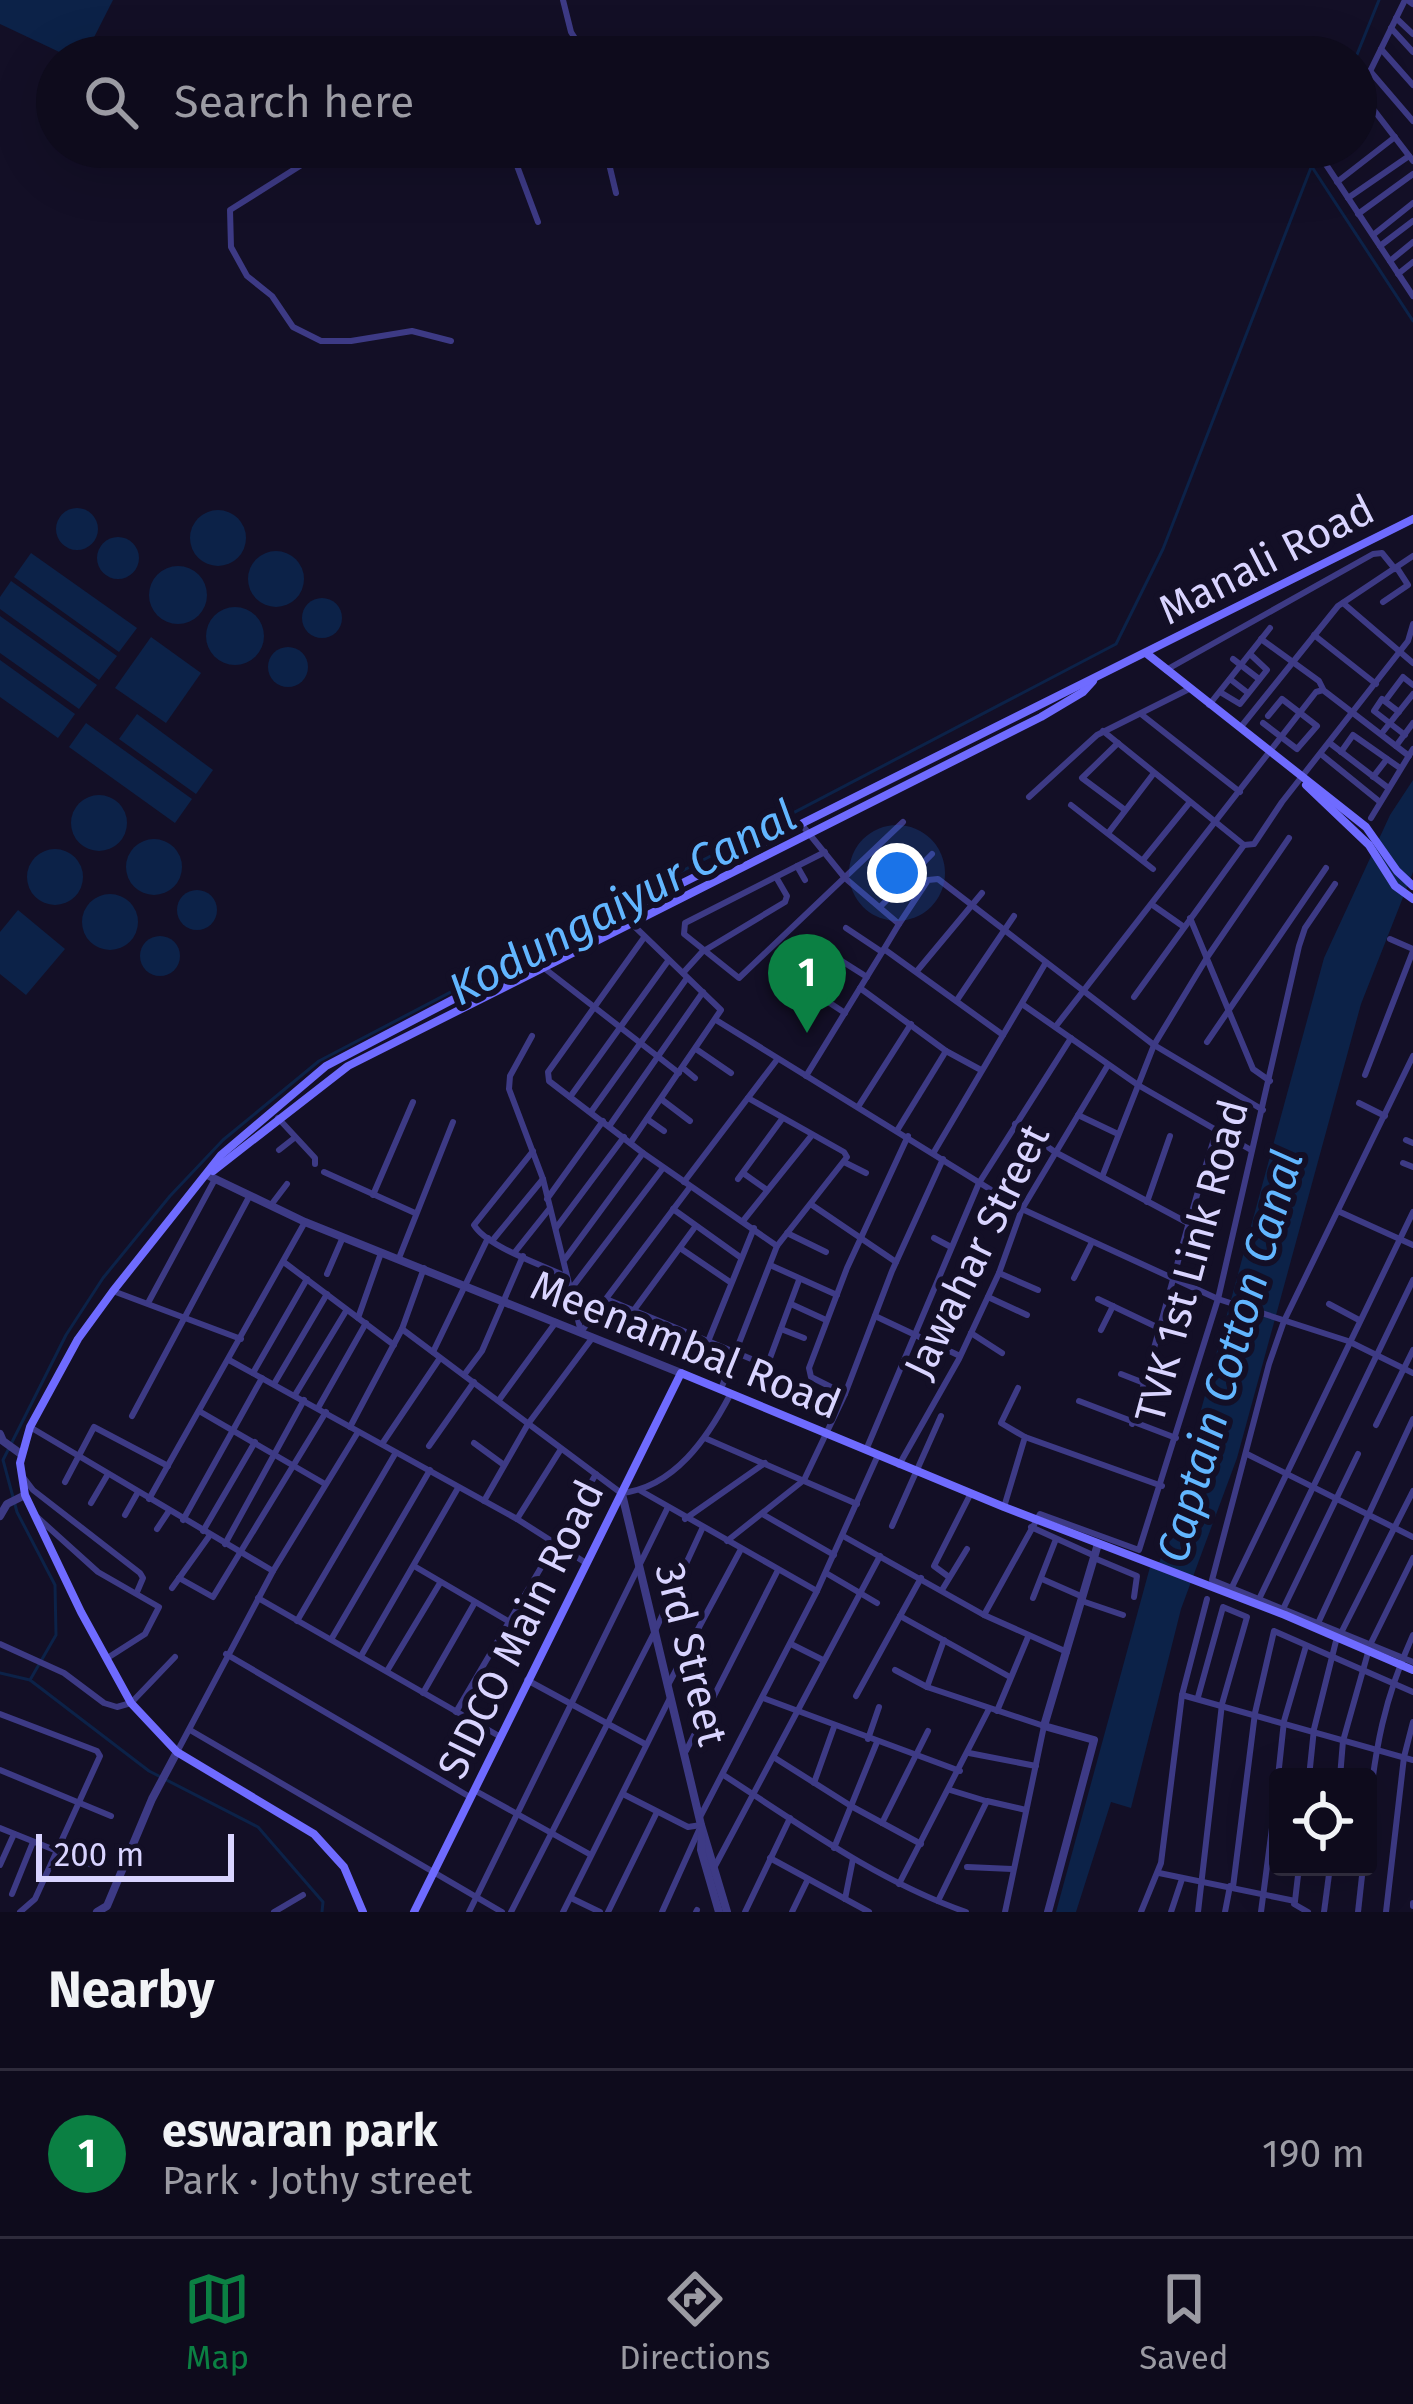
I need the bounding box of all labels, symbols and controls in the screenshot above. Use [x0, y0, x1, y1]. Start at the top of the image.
search box [36, 36, 1377, 168]
icon: search [78, 69, 144, 135]
text: Search here [174, 75, 414, 129]
street label: Manali Road [1151, 484, 1382, 635]
water label: Kodungaiyur Canal [440, 789, 805, 1017]
your location [867, 843, 927, 903]
pin: 1 [768, 934, 846, 1033]
street label: TVK 1st Link Road [1125, 1094, 1259, 1428]
street label: Jawahar Street [894, 1115, 1060, 1387]
water label: Captain Cotton Canal [1145, 1144, 1315, 1568]
street label: Meenambal Road [524, 1260, 848, 1430]
street label: SIDCO Main Road [427, 1472, 615, 1787]
street label: 3rd Street [644, 1558, 738, 1751]
map controls [1269, 1768, 1377, 1876]
button: locate [1269, 1768, 1377, 1876]
scale bar [36, 1828, 234, 1881]
text: 200 m [54, 1835, 144, 1875]
text: Nearby [48, 1959, 214, 2021]
text: eswaran park [162, 2104, 438, 2158]
text: 1 [78, 2131, 96, 2177]
text: 190 m [1262, 2131, 1365, 2177]
text: Park · Jothy street [162, 2158, 472, 2204]
tab: Map [184, 2266, 250, 2378]
tab: Directions [619, 2266, 771, 2378]
tab: Saved [1139, 2266, 1229, 2378]

